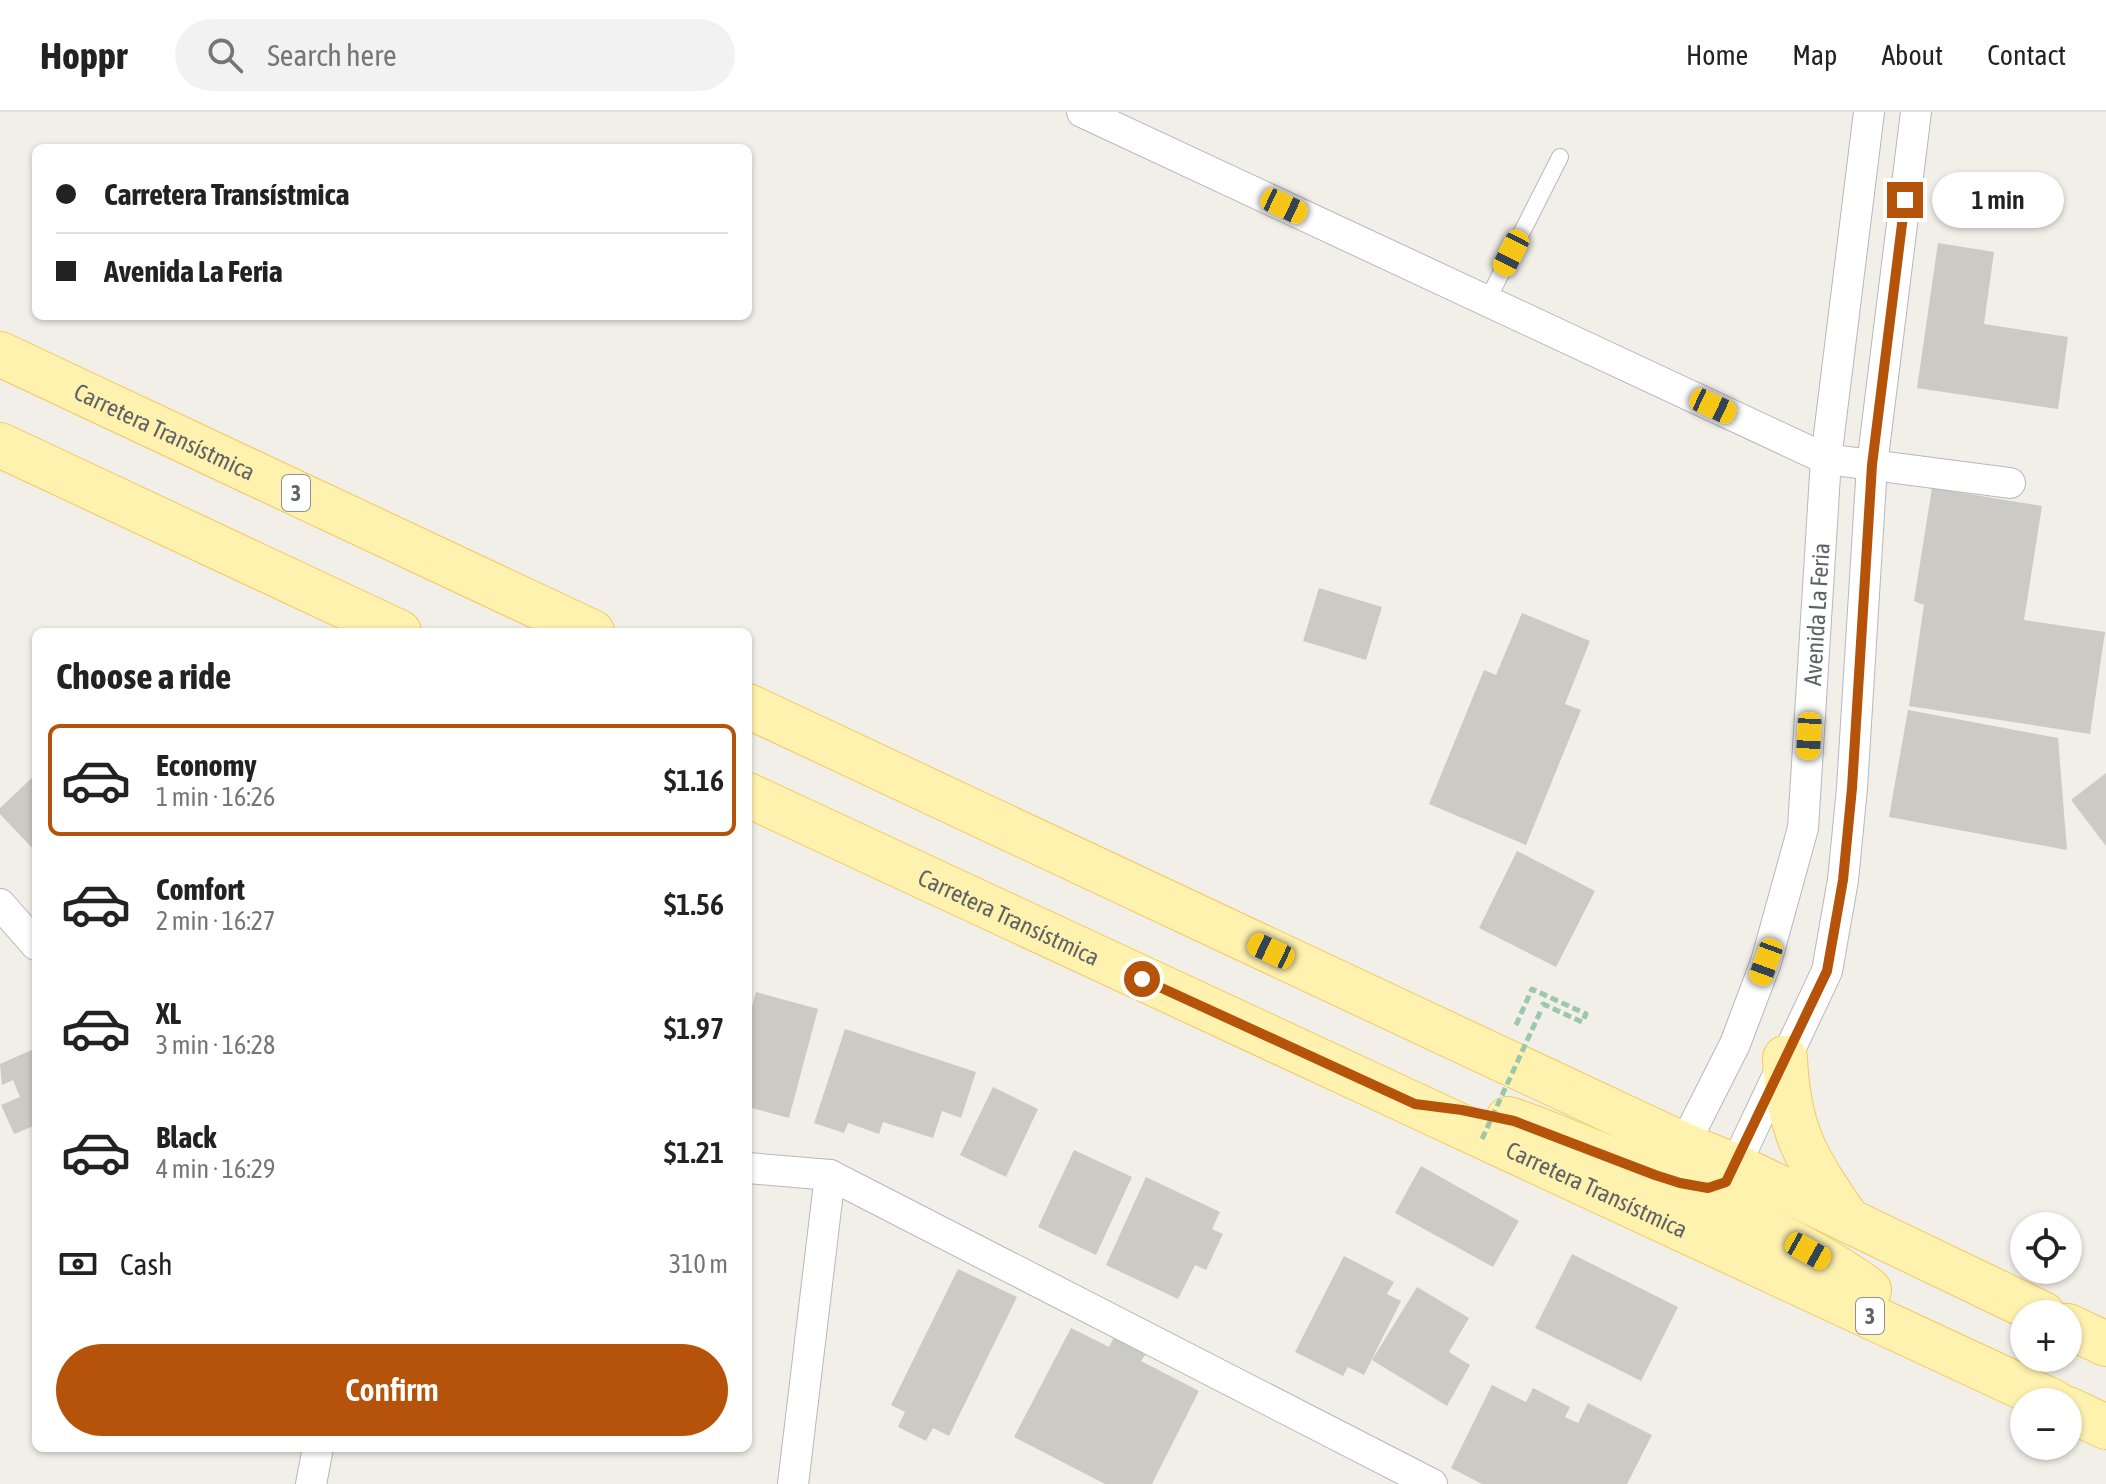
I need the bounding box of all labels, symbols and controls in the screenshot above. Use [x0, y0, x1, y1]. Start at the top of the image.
search box [175, 19, 735, 91]
icon: search [203, 33, 247, 77]
text: Hoppr [40, 34, 127, 77]
text: Search here [267, 38, 397, 72]
text: Home [1686, 39, 1748, 71]
text: Map [1792, 39, 1837, 71]
text: About [1881, 39, 1943, 71]
text: Contact [1987, 39, 2066, 71]
callout: 1 min [1933, 172, 2065, 228]
text: Carretera Transístmica [104, 177, 349, 211]
route end [1887, 182, 1923, 218]
car [1257, 185, 1311, 227]
text: 1 min [1971, 185, 2025, 215]
car [1489, 226, 1533, 280]
text: Avenida La Feria [104, 254, 283, 288]
street label: Carretera Transístmica [70, 377, 259, 485]
car [1686, 385, 1740, 427]
road number: 3 [282, 475, 310, 511]
street label: Avenida La Feria [1798, 542, 1834, 686]
text: Choose a ride [56, 655, 231, 697]
car [1796, 711, 1822, 761]
icon: car [60, 744, 132, 816]
text: Economy [156, 748, 257, 782]
text: $1.16 [664, 763, 724, 797]
text: 1 min · 16:26 [156, 782, 275, 812]
street label: Carretera Transístmica [914, 863, 1104, 970]
icon: car [60, 868, 132, 940]
text: Comfort [156, 872, 245, 906]
text: $1.56 [664, 887, 724, 921]
text: 2 min · 16:27 [156, 906, 275, 936]
car [1244, 930, 1298, 972]
car [1747, 935, 1785, 989]
route start [1124, 961, 1160, 997]
icon: car [60, 992, 132, 1064]
text: XL [156, 996, 181, 1030]
text: $1.97 [664, 1011, 724, 1045]
text: 3 min · 16:28 [156, 1030, 275, 1060]
icon: car [60, 1116, 132, 1188]
text: Black [156, 1120, 216, 1154]
text: $1.21 [664, 1135, 724, 1169]
street label: Carretera Transístmica [1502, 1136, 1692, 1243]
text: 4 min · 16:29 [156, 1154, 275, 1184]
map controls [2010, 1212, 2082, 1460]
button: locate [2010, 1212, 2082, 1284]
car [1781, 1229, 1835, 1273]
icon: cash [56, 1242, 100, 1286]
text: Cash [120, 1247, 173, 1281]
text: 310 m [669, 1249, 728, 1279]
road number: 3 [1856, 1298, 1884, 1334]
button: + [2010, 1300, 2082, 1372]
button: Confirm [56, 1344, 728, 1436]
button: − [2010, 1388, 2082, 1460]

